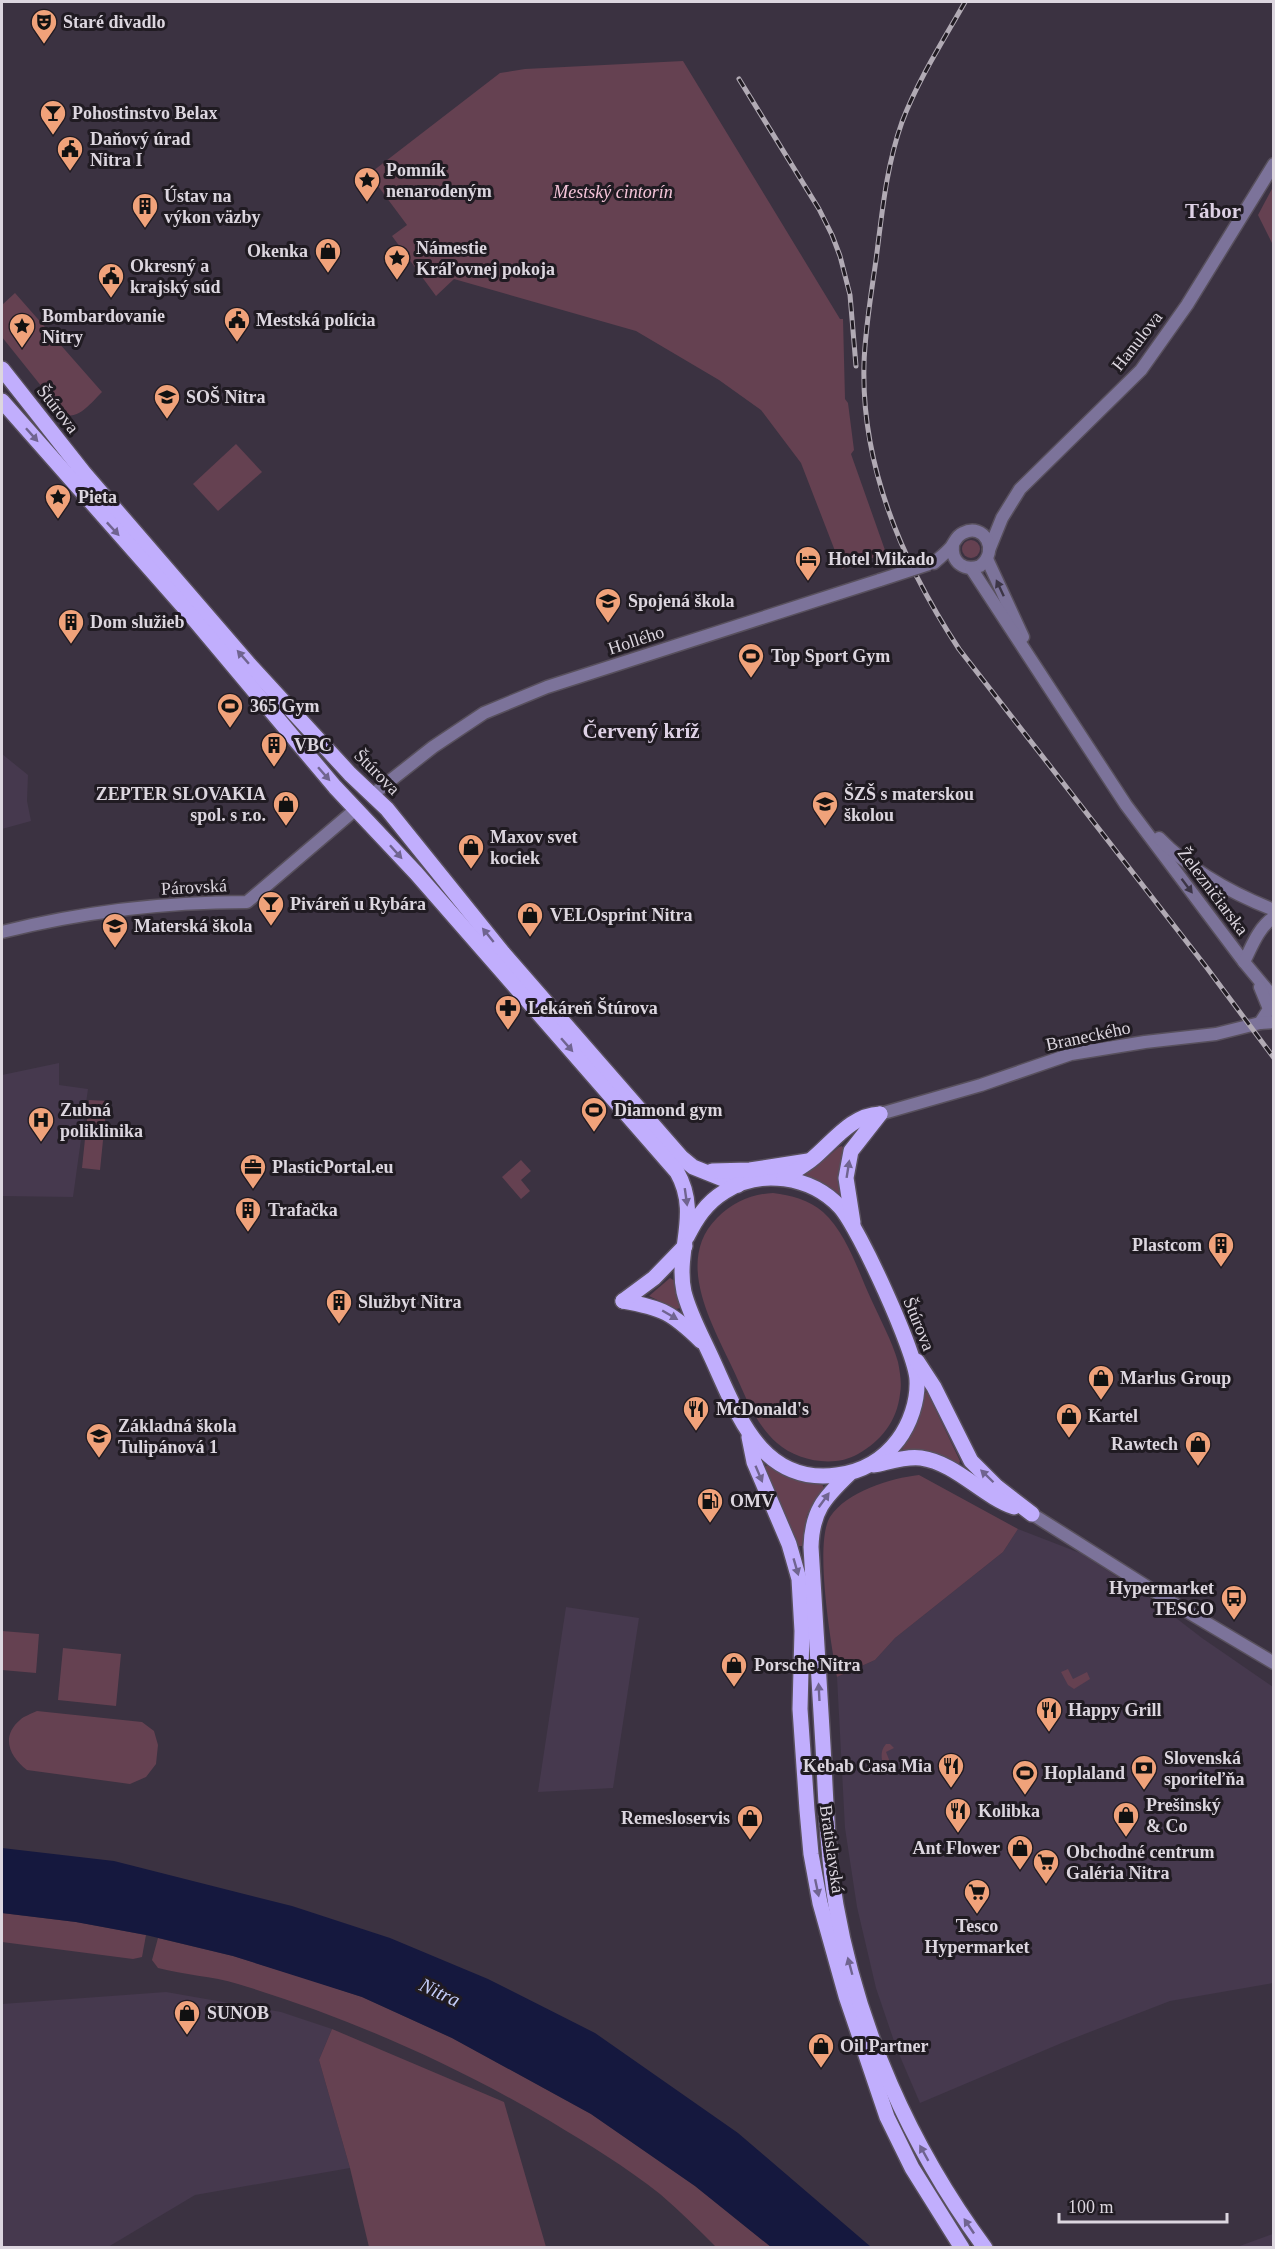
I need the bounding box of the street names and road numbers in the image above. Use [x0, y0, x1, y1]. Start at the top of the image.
street label: Hanulova [1108, 307, 1166, 375]
street label: Štúrova [33, 380, 84, 437]
street label: Hollého [605, 622, 667, 658]
street label: Štúrova [350, 744, 405, 799]
street label: Železničiarska [1173, 842, 1253, 939]
street label: Párovská [161, 875, 227, 899]
street label: Braneckého [1044, 1017, 1132, 1055]
street label: Štúrova [899, 1294, 940, 1354]
street label: Bratislavská [816, 1804, 848, 1894]

